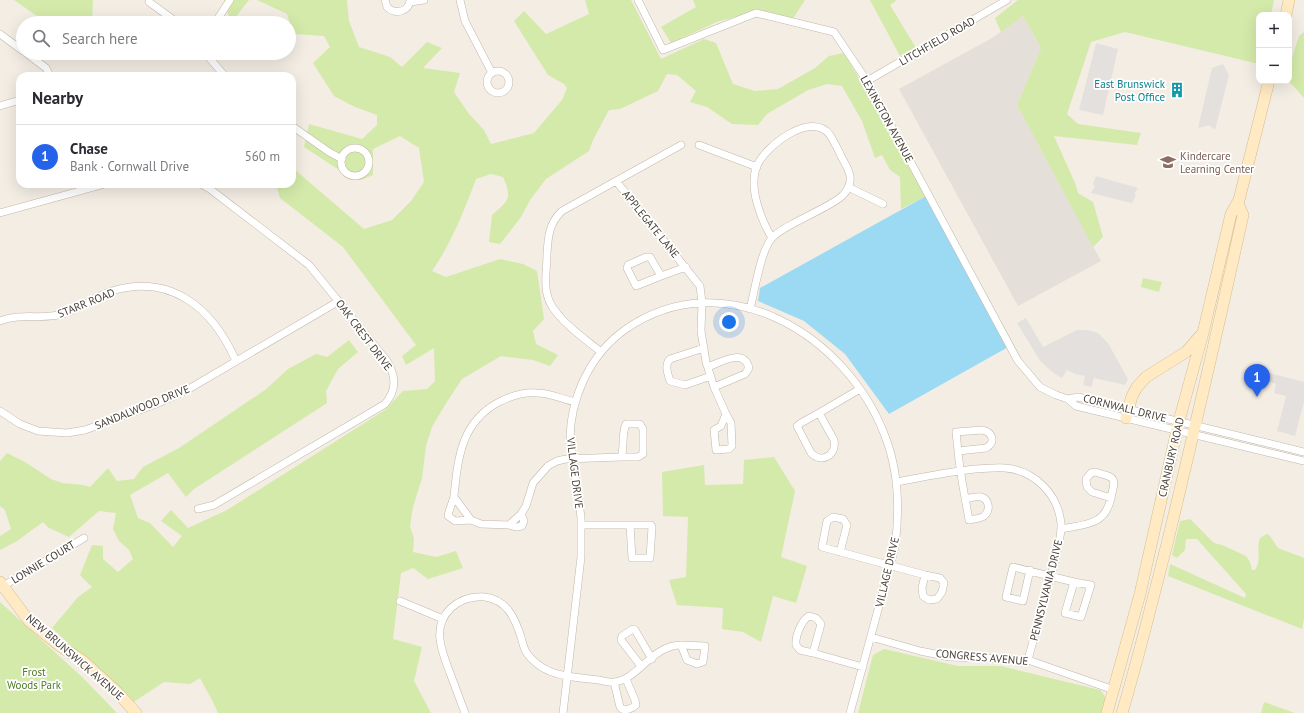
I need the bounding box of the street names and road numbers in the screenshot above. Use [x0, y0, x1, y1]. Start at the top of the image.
street label: LITCHFIELD ROAD [896, 14, 978, 68]
street label: LEXINGTON AVENUE [857, 73, 917, 165]
street label: APPLEGATE LANE [619, 187, 683, 261]
street label: STARR ROAD [55, 285, 117, 321]
street label: OAK CREST DRIVE [333, 297, 395, 373]
street label: SANDALWOOD DRIVE [93, 382, 192, 432]
street label: CORNWALL DRIVE [1082, 391, 1168, 425]
street label: CRANBURY ROAD [1155, 416, 1187, 498]
street label: VILLAGE DRIVE [564, 436, 586, 510]
street label: VILLAGE DRIVE [872, 535, 902, 609]
street label: LONNIE COURT [9, 537, 77, 587]
street label: PENNSYLVANIA DRIVE [1027, 538, 1065, 642]
street label: NEW BRUNSWICK AVENUE [23, 611, 127, 703]
street label: CONGRESS AVENUE [935, 646, 1029, 668]

